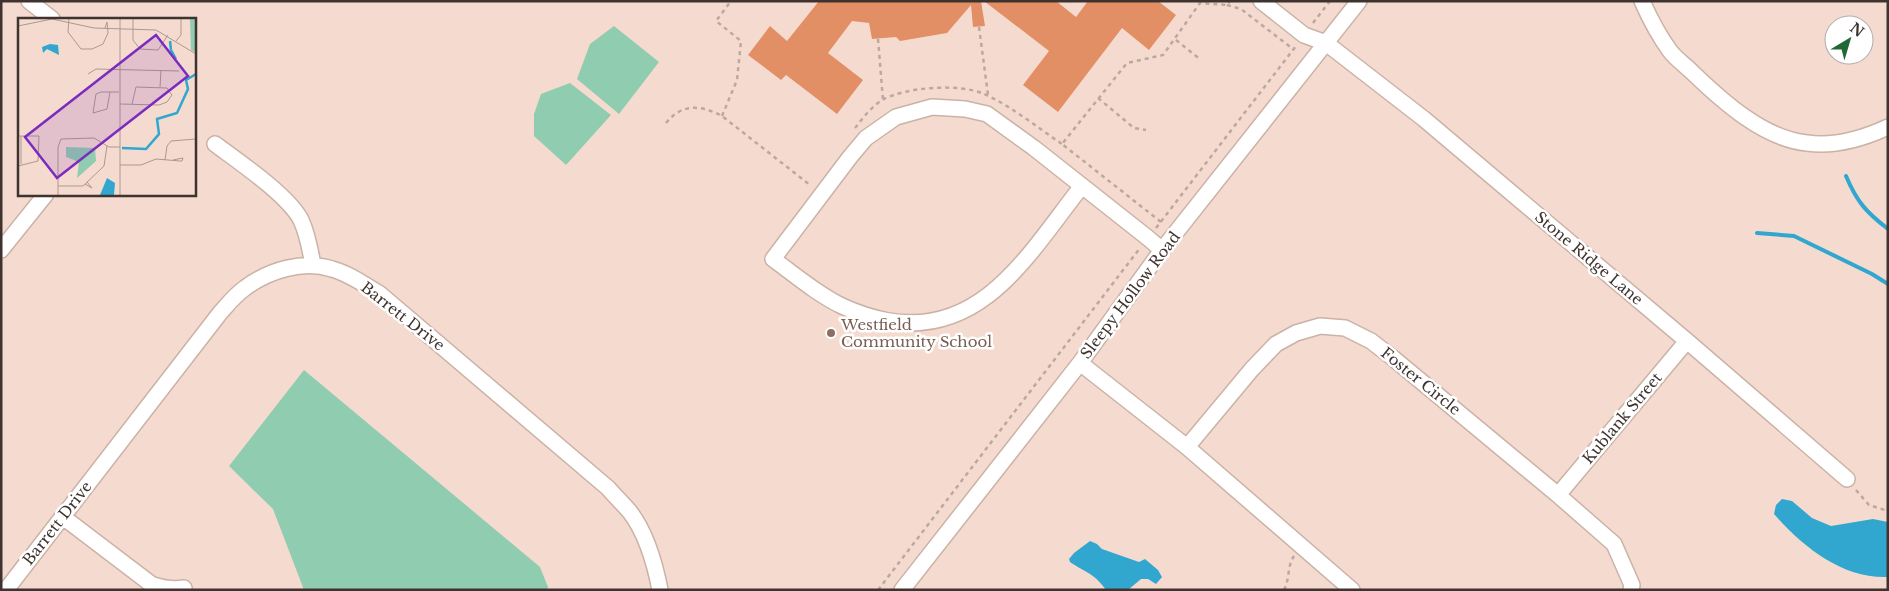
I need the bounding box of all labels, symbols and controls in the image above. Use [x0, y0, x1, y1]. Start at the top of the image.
north arrow [1824, 15, 1874, 65]
inset map [18, 18, 195, 195]
text: N [1846, 19, 1868, 41]
street label: Stone Ridge Lane [1531, 207, 1647, 309]
street label: Sleepy Hollow Road [1076, 228, 1184, 362]
street label: Barrett Drive [357, 277, 449, 355]
place label: Westfield Community School [840, 315, 992, 351]
marker: Westfield Community School [825, 327, 837, 339]
street label: Foster Circle [1377, 343, 1465, 419]
street label: Kublank Street [1578, 368, 1666, 468]
street label: Barrett Drive [18, 477, 96, 569]

